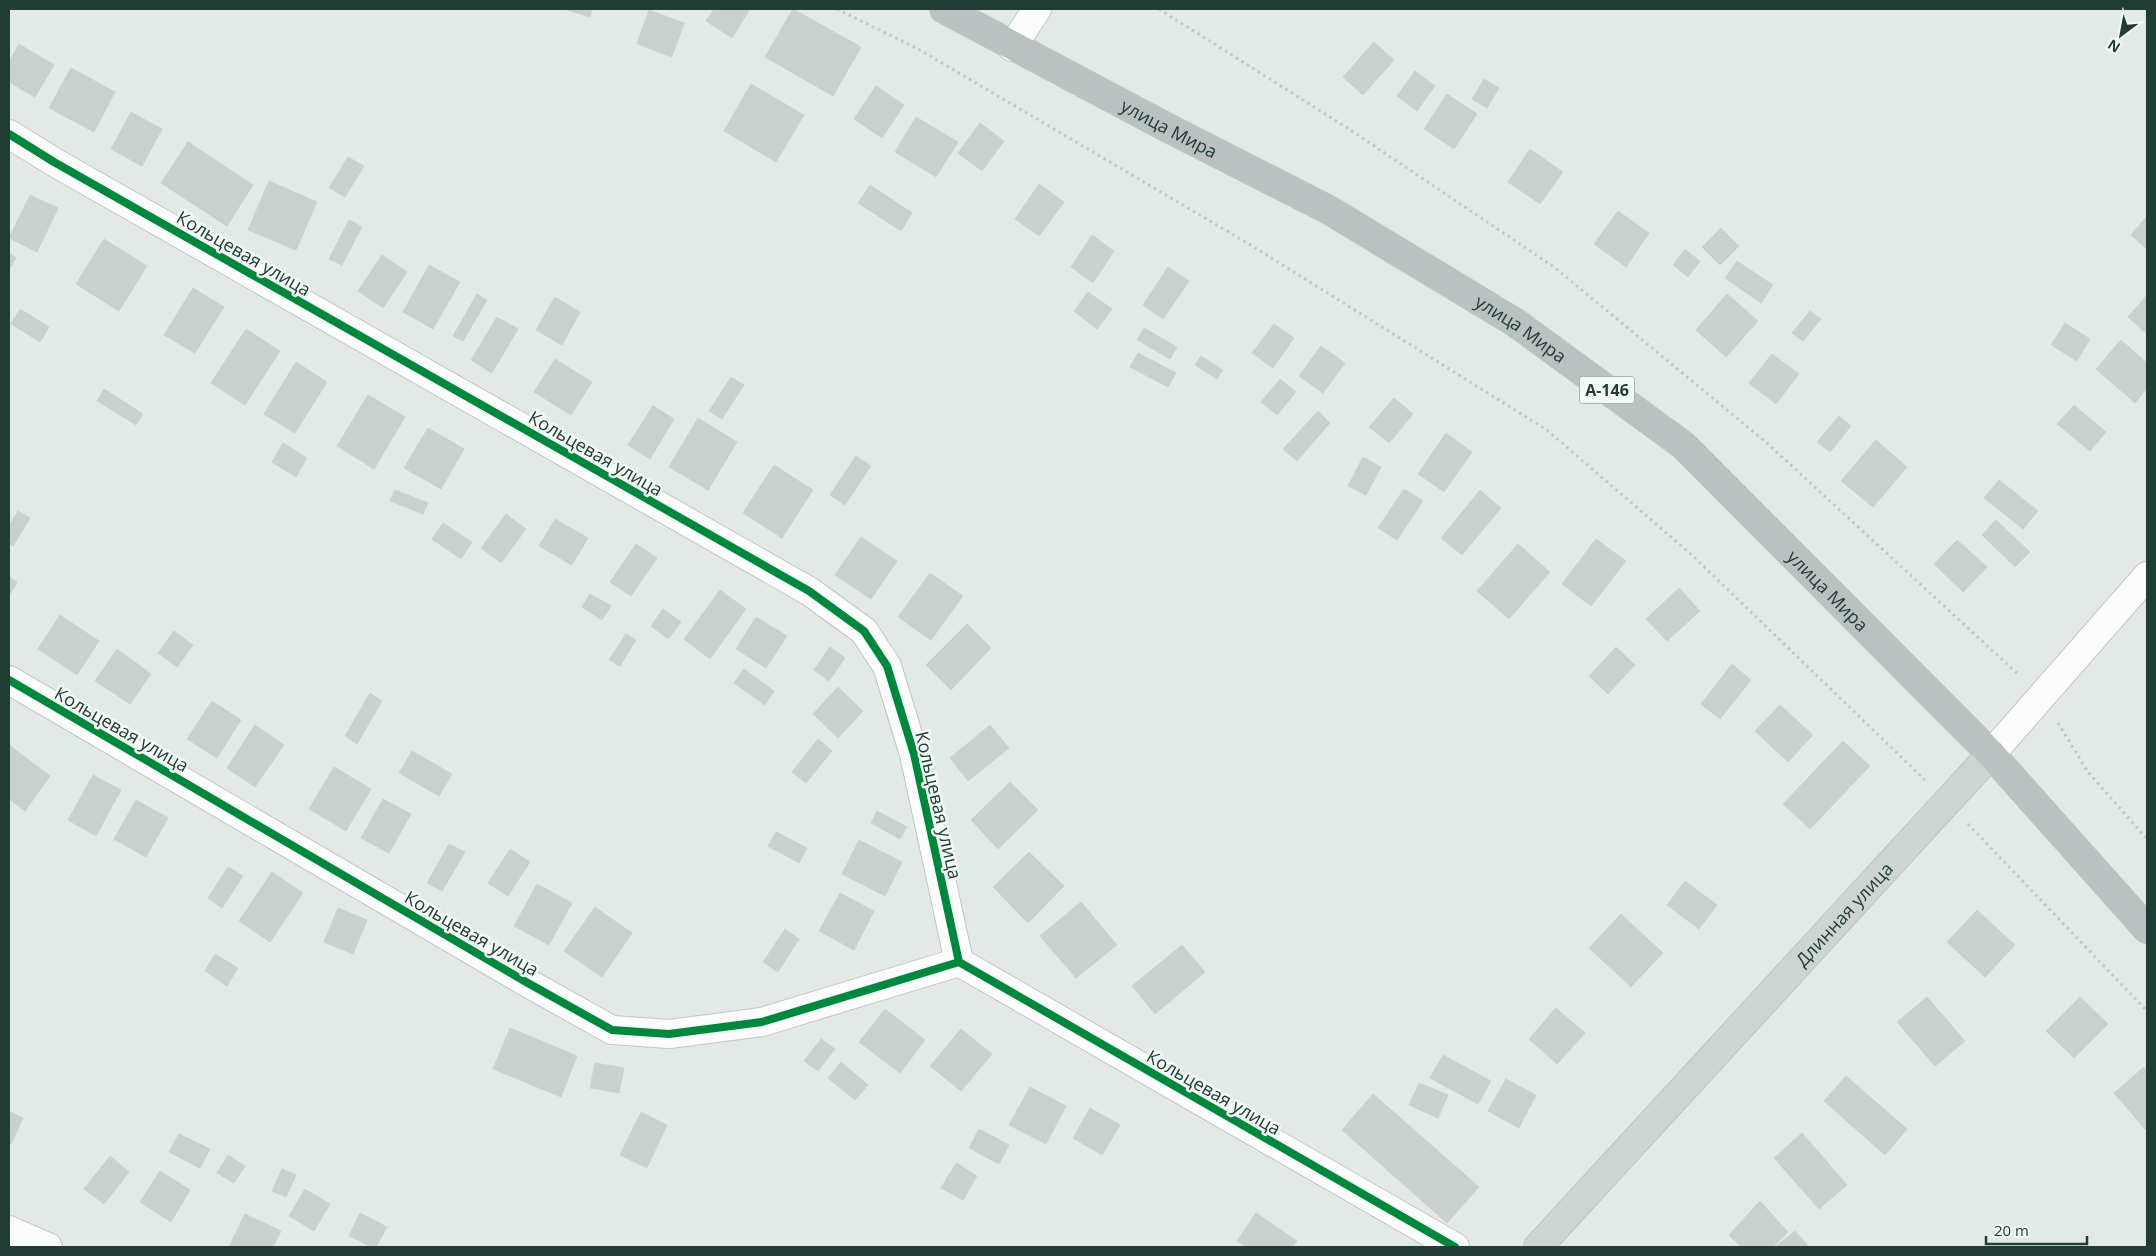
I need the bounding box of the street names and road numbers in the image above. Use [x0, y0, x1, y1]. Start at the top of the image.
street label: улица Мира [1117, 93, 1222, 163]
street label: Кольцевая улица [173, 205, 315, 301]
street label: улица Мира [1471, 289, 1571, 368]
road number: А-146 [1580, 376, 1634, 404]
street label: Кольцевая улица [525, 405, 667, 501]
street label: улица Мира [1782, 545, 1874, 636]
street label: Кольцевая улица [51, 681, 193, 777]
street label: Кольцевая улица [910, 729, 968, 881]
street label: Длинная улица [1790, 857, 1898, 971]
street label: Кольцевая улица [401, 885, 543, 981]
street label: Кольцевая улица [1143, 1044, 1285, 1140]

